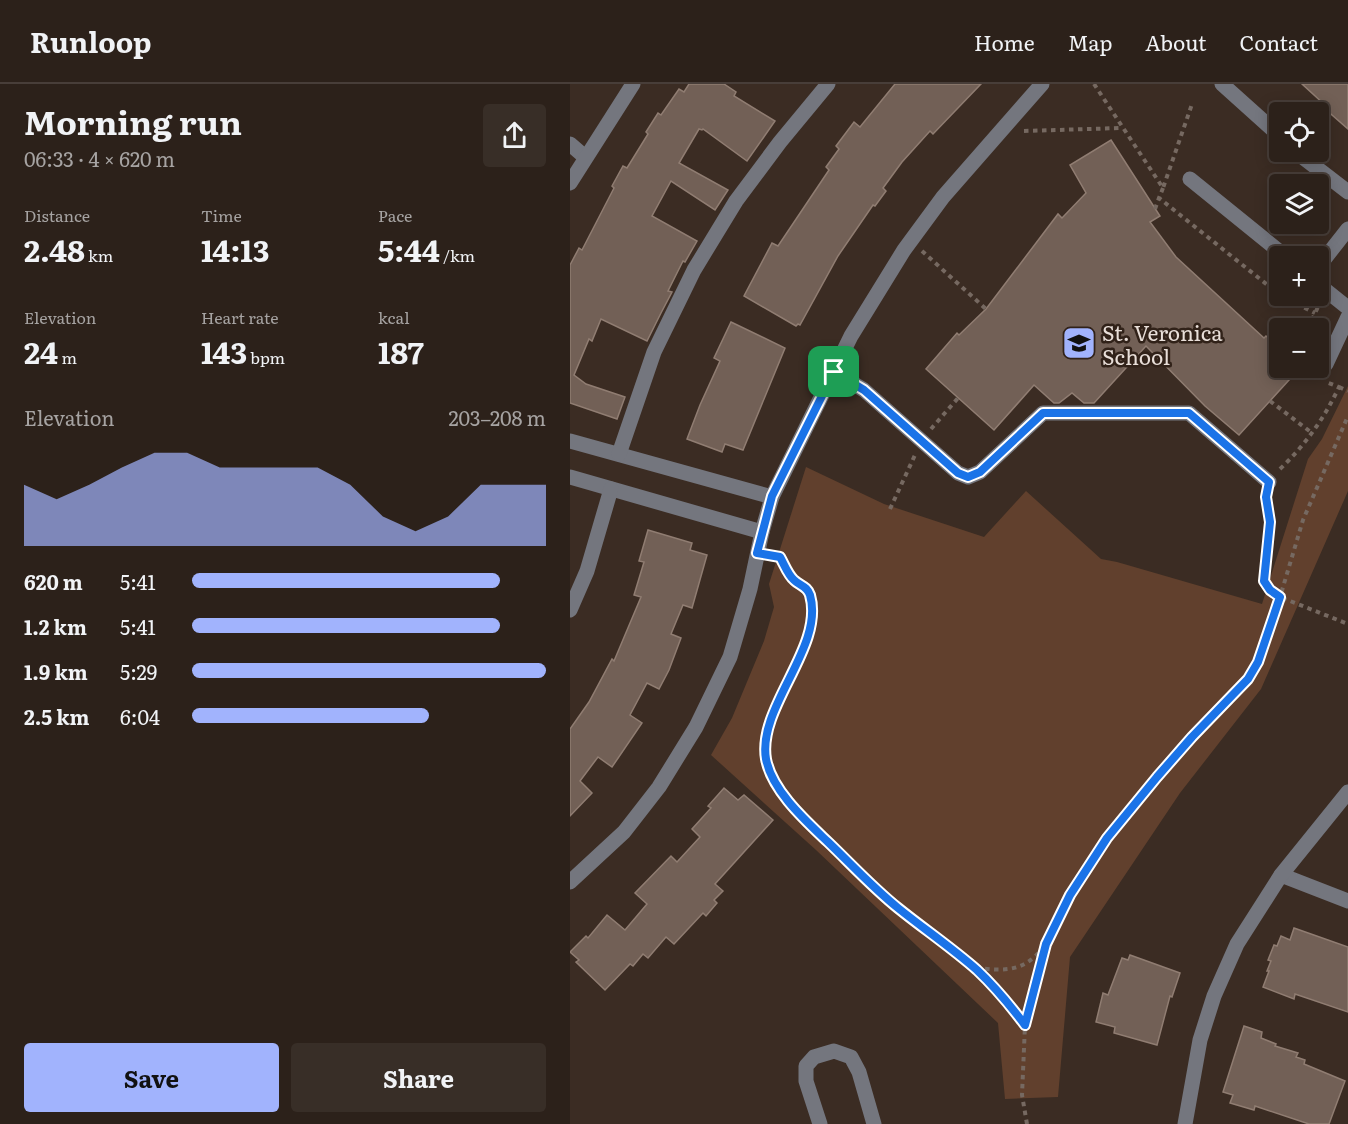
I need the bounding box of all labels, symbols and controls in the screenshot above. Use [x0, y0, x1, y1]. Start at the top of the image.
text: Runloop [30, 20, 151, 62]
text: Home [974, 26, 1035, 57]
text: Map [1068, 26, 1112, 57]
text: About [1145, 26, 1207, 57]
text: Contact [1240, 26, 1318, 57]
text: Morning run [24, 96, 242, 145]
map controls [1269, 102, 1329, 378]
button: locate [1269, 102, 1329, 162]
button: share [483, 104, 546, 167]
text: 06:33 · 4 × 620 m [24, 143, 175, 173]
button: layers [1269, 174, 1329, 234]
text: Distance [24, 203, 90, 227]
text: Time [201, 203, 242, 227]
text: Pace [378, 203, 412, 227]
text: 2.48 [24, 227, 85, 271]
text: 14:13 [201, 227, 269, 271]
text: 5:44 [378, 227, 440, 271]
text: km [85, 243, 113, 267]
text: /km [440, 243, 475, 267]
button: + [1269, 246, 1329, 306]
text: Elevation [24, 305, 96, 329]
text: Heart rate [201, 305, 279, 329]
text: kcal [378, 305, 410, 329]
place label: St. Veronica School [1102, 316, 1223, 371]
button: − [1269, 318, 1329, 378]
school or university icon: St. Veronica School [1061, 325, 1097, 361]
text: 24 [24, 329, 58, 373]
text: 143 [201, 329, 247, 373]
text: 187 [378, 329, 424, 373]
text: m [58, 345, 77, 369]
text: bpm [247, 345, 285, 369]
pin [808, 346, 859, 397]
icon: arrive [817, 355, 850, 388]
text: Elevation [24, 402, 114, 432]
text: 203–208 m [448, 402, 546, 432]
text: 620 m [24, 566, 83, 596]
text: 5:41 [120, 566, 156, 596]
text: 1.2 km [24, 611, 87, 641]
text: 5:41 [120, 611, 156, 641]
text: 1.9 km [24, 656, 88, 686]
text: 5:29 [120, 656, 157, 686]
text: 2.5 km [24, 701, 90, 731]
text: 6:04 [120, 701, 160, 731]
button: Save [24, 1043, 279, 1112]
button: Share [291, 1043, 546, 1112]

